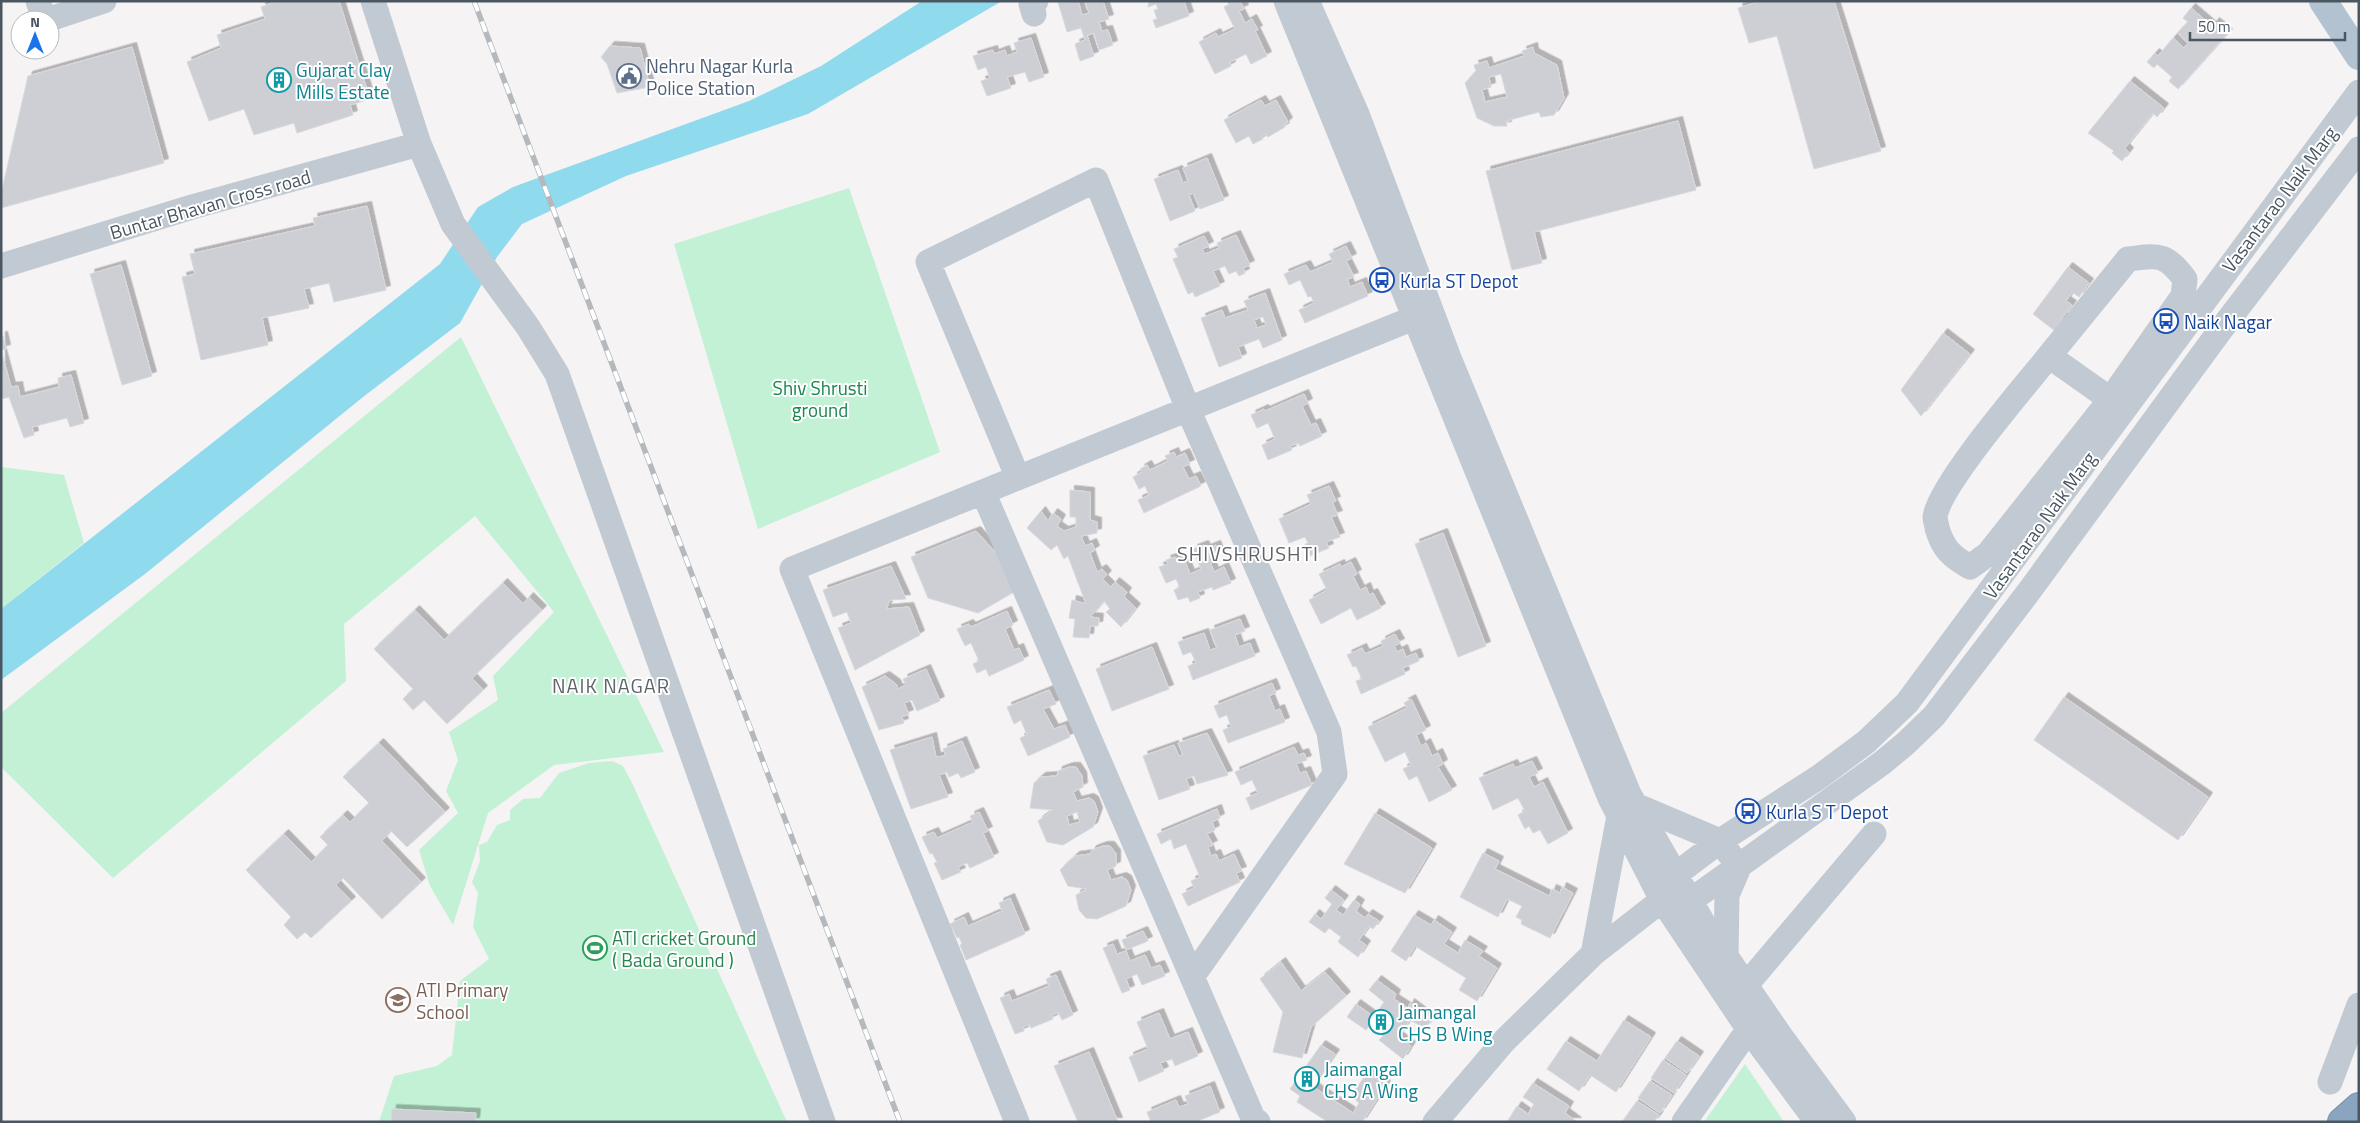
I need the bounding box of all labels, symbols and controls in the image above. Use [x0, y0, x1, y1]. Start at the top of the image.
north arrow [10, 10, 60, 60]
scale bar [2190, 10, 2345, 42]
text: N [30, 11, 40, 32]
text: 50 m [2198, 15, 2231, 38]
place label: Nehru Nagar Kurla Police Station [646, 51, 793, 102]
place label: Gujarat Clay Mills Estate [296, 55, 392, 106]
public building icon: Nehru Nagar Kurla Police Station [616, 63, 642, 89]
building icon: Gujarat Clay Mills Estate [266, 67, 292, 93]
street label: Vasantarao Naik Marg [2214, 120, 2344, 278]
street label: Buntar Bhavan Cross road [106, 161, 314, 247]
place label: Kurla ST Depot [1400, 266, 1519, 295]
bus stop icon: Kurla ST Depot [1369, 267, 1395, 293]
place label: Naik Nagar [2184, 307, 2272, 336]
bus stop icon: Naik Nagar [2153, 308, 2179, 334]
park label: Shiv Shrusti ground [773, 373, 867, 424]
street label: Vasantarao Naik Marg [1975, 445, 2103, 605]
district label: SHIVSHRUSHTI [1177, 538, 1319, 569]
district label: NAIK NAGAR [552, 670, 670, 701]
place label: Kurla S T Depot [1766, 797, 1889, 826]
bus stop icon: Kurla S T Depot [1735, 798, 1761, 824]
place label: ATI cricket Ground ( Bada Ground ) [612, 923, 756, 974]
sports icon: ATI cricket Ground ( Bada Ground ) [582, 935, 608, 961]
place label: ATI Primary School [416, 975, 508, 1026]
school or university icon: ATI Primary School [385, 987, 411, 1013]
place label: Jaimangal CHS B Wing [1398, 997, 1493, 1048]
building icon: Jaimangal CHS B Wing [1368, 1009, 1394, 1035]
place label: Jaimangal CHS A Wing [1324, 1054, 1418, 1105]
building icon: Jaimangal CHS A Wing [1294, 1066, 1320, 1092]

